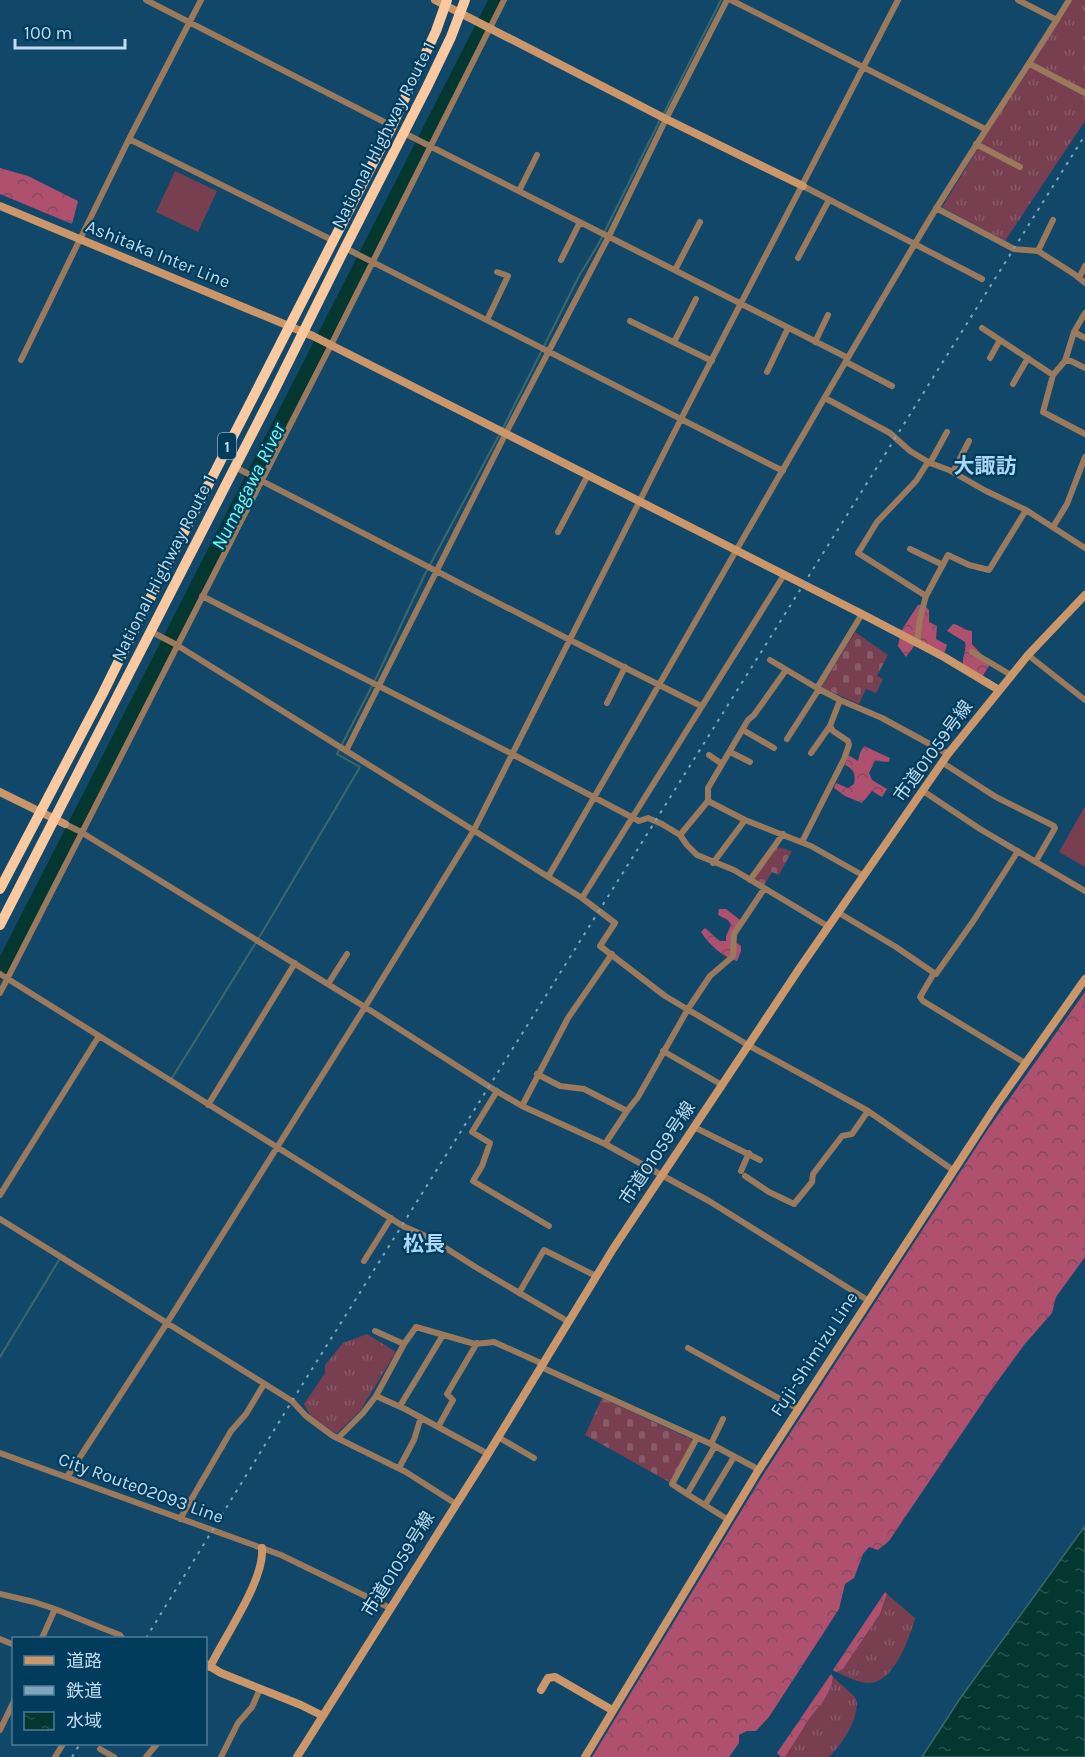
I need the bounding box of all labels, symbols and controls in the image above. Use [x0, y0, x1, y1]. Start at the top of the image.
scale bar [15, 12, 124, 50]
text: 100 m [24, 22, 72, 44]
street label: National Highway Route 1 [326, 38, 440, 232]
street label: Ashitaka Inter Line [83, 215, 233, 293]
water label: Numagawa River [207, 418, 291, 554]
road number: 1 [218, 433, 236, 459]
district label: 大諏訪 [954, 454, 1017, 478]
street label: National Highway Route 1 [106, 471, 220, 665]
street label: 市道01059号線 [889, 696, 977, 806]
street label: 市道01059号線 [614, 1097, 700, 1209]
district label: 松長 [403, 1232, 445, 1256]
street label: Fuji-Shimizu Line [766, 1288, 862, 1420]
street label: City Route02093 Line [55, 1448, 227, 1528]
street label: 市道01059号線 [357, 1507, 439, 1621]
legend [12, 1637, 207, 1745]
text: 道路 [66, 1650, 102, 1672]
text: 鉄道 [66, 1680, 102, 1702]
text: 水域 [66, 1710, 102, 1732]

